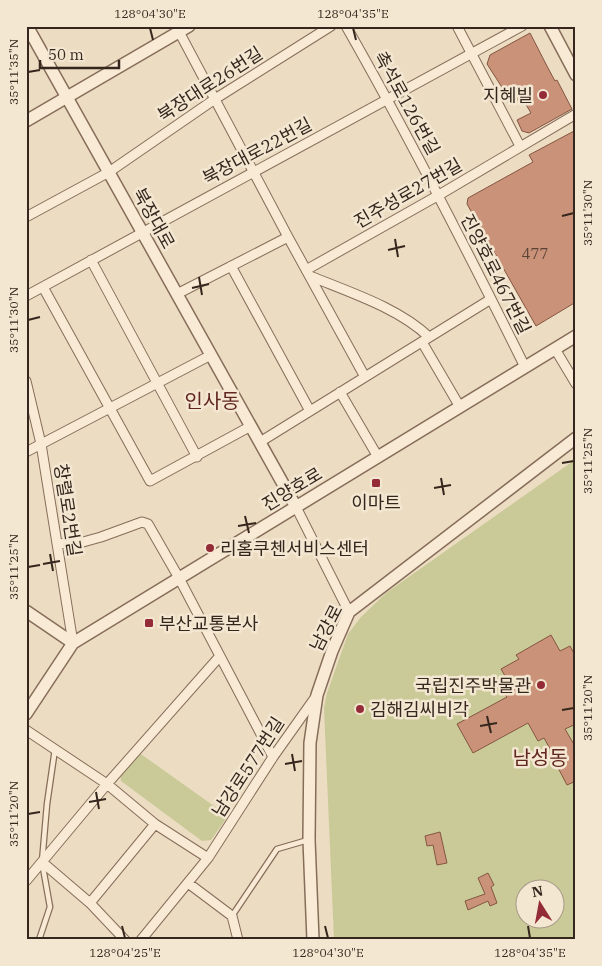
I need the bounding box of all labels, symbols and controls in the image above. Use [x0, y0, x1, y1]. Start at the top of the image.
text: 128°04'30"E [114, 6, 186, 21]
text: 128°04'35"E [317, 6, 389, 21]
scale bar [40, 38, 119, 70]
text: 35°11'35"N [6, 39, 21, 105]
street label: 북장대로26번길 [153, 41, 267, 127]
text: 50 m [48, 45, 84, 64]
street label: 촉석로126번길 [369, 47, 445, 159]
place label: 지혜빌 [483, 84, 533, 107]
marker: 지혜빌 [537, 89, 549, 101]
street label: 북장대로22번길 [198, 112, 316, 190]
street label: 진주성로27번길 [350, 153, 466, 233]
text: 35°11'30"N [580, 180, 595, 246]
street label: 북장대로 [128, 183, 180, 253]
street label: 진양호로467번길 [456, 210, 536, 338]
house number: 477 [521, 244, 549, 263]
text: 35°11'30"N [6, 287, 21, 353]
district label: 인사동 [184, 387, 240, 414]
text: 35°11'25"N [580, 428, 595, 494]
street label: 창렬로2번길 [49, 462, 87, 558]
street label: 진양호로 [258, 462, 326, 516]
marker: 이마트 [370, 477, 382, 489]
place label: 이마트 [351, 491, 401, 514]
text: 35°11'25"N [6, 534, 21, 600]
place label: 리홈쿠첸서비스센터 [220, 537, 369, 560]
marker: 리홈쿠첸서비스센터 [204, 542, 216, 554]
street label: 남강로 [304, 601, 348, 655]
place label: 부산교통본사 [159, 612, 259, 635]
marker: 부산교통본사 [143, 617, 155, 629]
place label: 국립진주박물관 [415, 674, 531, 697]
text: 35°11'20"N [580, 675, 595, 741]
marker: 국립진주박물관 [535, 679, 547, 691]
place label: 김해김씨비각 [370, 698, 469, 721]
marker: 김해김씨비각 [354, 703, 366, 715]
street label: 남강로577번길 [207, 712, 289, 822]
district label: 남성동 [512, 744, 568, 771]
text: 35°11'20"N [6, 781, 21, 847]
north arrow [514, 878, 564, 928]
text: N [530, 881, 545, 901]
text: 128°04'25"E [89, 945, 161, 960]
text: 128°04'30"E [292, 945, 364, 960]
text: 128°04'35"E [494, 945, 566, 960]

